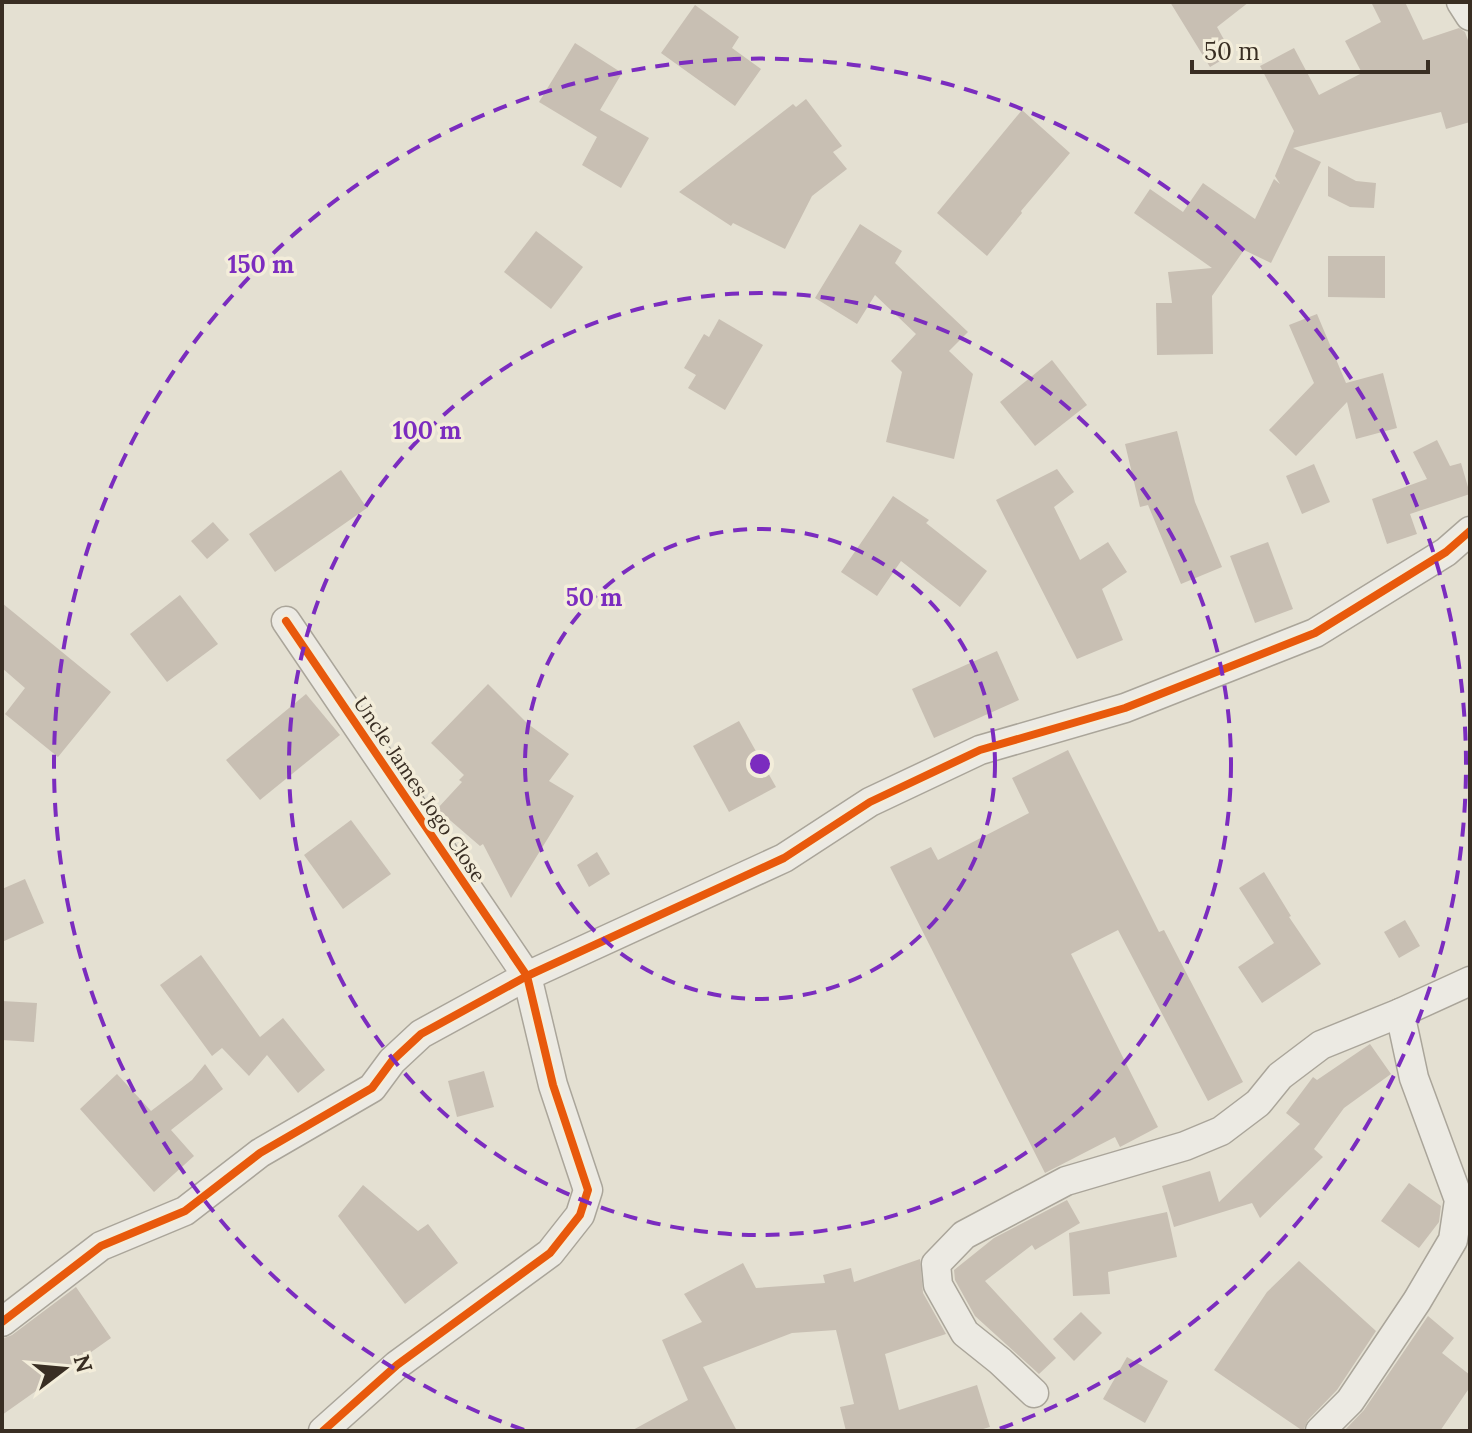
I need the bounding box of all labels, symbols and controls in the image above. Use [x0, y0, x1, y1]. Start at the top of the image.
scale bar [1192, 24, 1428, 74]
text: 50 m [1204, 36, 1260, 67]
text: 150 m [228, 249, 294, 280]
text: 100 m [393, 415, 461, 446]
text: 50 m [566, 582, 622, 613]
street label: Uncle James Jogo Close [349, 692, 491, 887]
centre of rings [746, 750, 774, 778]
north arrow [24, 1329, 104, 1409]
text: N [67, 1351, 99, 1376]

